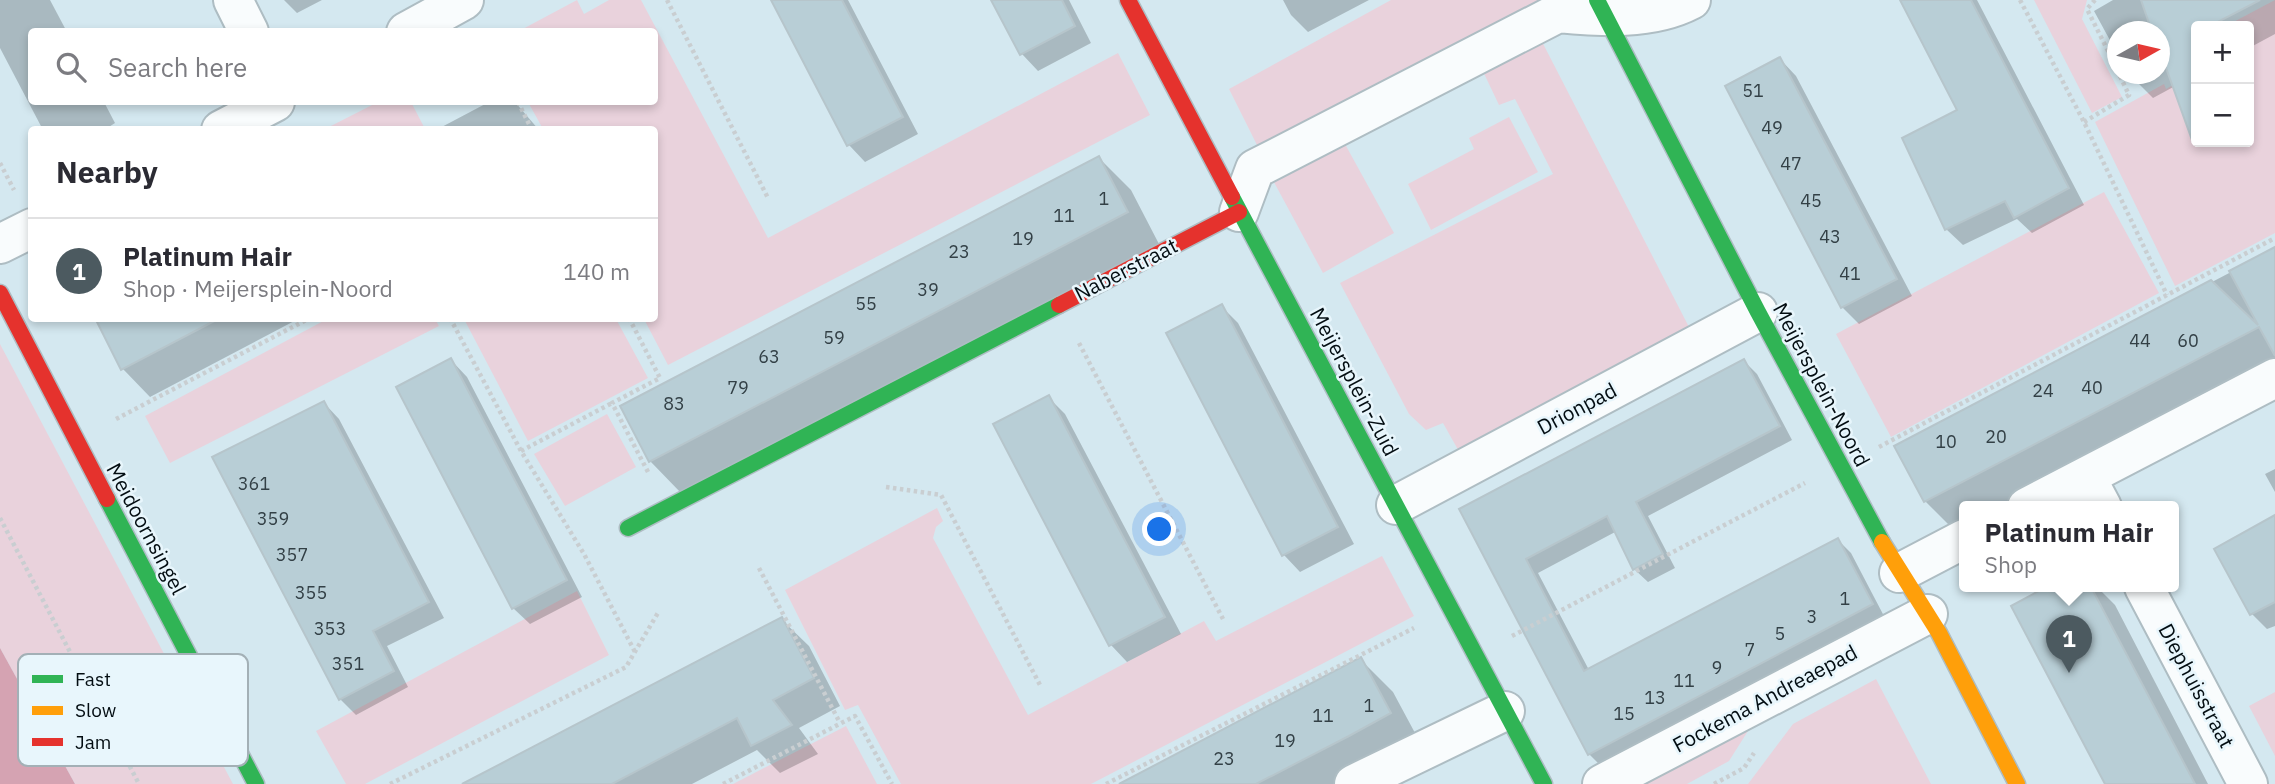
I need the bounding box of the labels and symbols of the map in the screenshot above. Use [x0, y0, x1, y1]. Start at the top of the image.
north arrow [2107, 21, 2170, 84]
house number: 51 [1742, 79, 1764, 102]
house number: 49 [1761, 116, 1783, 139]
house number: 47 [1780, 152, 1802, 175]
house number: 1 [1099, 187, 1109, 210]
house number: 45 [1800, 189, 1822, 212]
house number: 11 [1053, 204, 1075, 227]
house number: 43 [1819, 225, 1841, 248]
house number: 19 [1012, 227, 1034, 250]
street label: Naberstraat [1069, 231, 1182, 307]
house number: 23 [948, 240, 970, 263]
house number: 41 [1839, 262, 1861, 285]
house number: 39 [917, 278, 939, 301]
house number: 55 [855, 292, 877, 315]
street label: Meijersplein-Noord [1767, 298, 1877, 471]
street label: Meijersplein-Zuid [1304, 303, 1406, 461]
house number: 59 [823, 326, 845, 349]
house number: 44 [2129, 329, 2151, 352]
house number: 60 [2177, 329, 2199, 352]
house number: 63 [758, 345, 780, 368]
street label: Drionpad [1532, 375, 1621, 441]
house number: 79 [727, 376, 749, 399]
house number: 40 [2081, 376, 2103, 399]
house number: 24 [2032, 379, 2054, 402]
house number: 83 [663, 392, 685, 415]
house number: 20 [1985, 425, 2007, 448]
house number: 10 [1935, 430, 1957, 453]
street label: Meidoornsingel [101, 458, 193, 599]
house number: 361 [238, 472, 270, 495]
house number: 359 [257, 507, 289, 530]
your location [1142, 512, 1176, 546]
house number: 357 [276, 543, 308, 566]
house number: 355 [295, 581, 327, 604]
house number: 1 [1840, 587, 1850, 610]
house number: 3 [1807, 605, 1817, 628]
pin: 1 [2046, 615, 2092, 673]
house number: 353 [314, 617, 346, 640]
street label: Diephuisstraat [2152, 618, 2241, 753]
house number: 5 [1775, 622, 1785, 645]
street label: Fockema Andreaepad [1667, 638, 1862, 759]
house number: 7 [1745, 638, 1755, 661]
house number: 351 [332, 652, 364, 675]
legend [18, 654, 248, 766]
house number: 9 [1712, 656, 1722, 679]
text: Fast [75, 667, 111, 691]
house number: 11 [1673, 669, 1695, 692]
house number: 13 [1644, 686, 1666, 709]
house number: 1 [1364, 694, 1374, 717]
text: Slow [75, 698, 116, 722]
house number: 15 [1613, 702, 1635, 725]
house number: 11 [1312, 704, 1334, 727]
house number: 19 [1274, 729, 1296, 752]
text: Jam [75, 730, 111, 754]
house number: 23 [1213, 747, 1235, 770]

